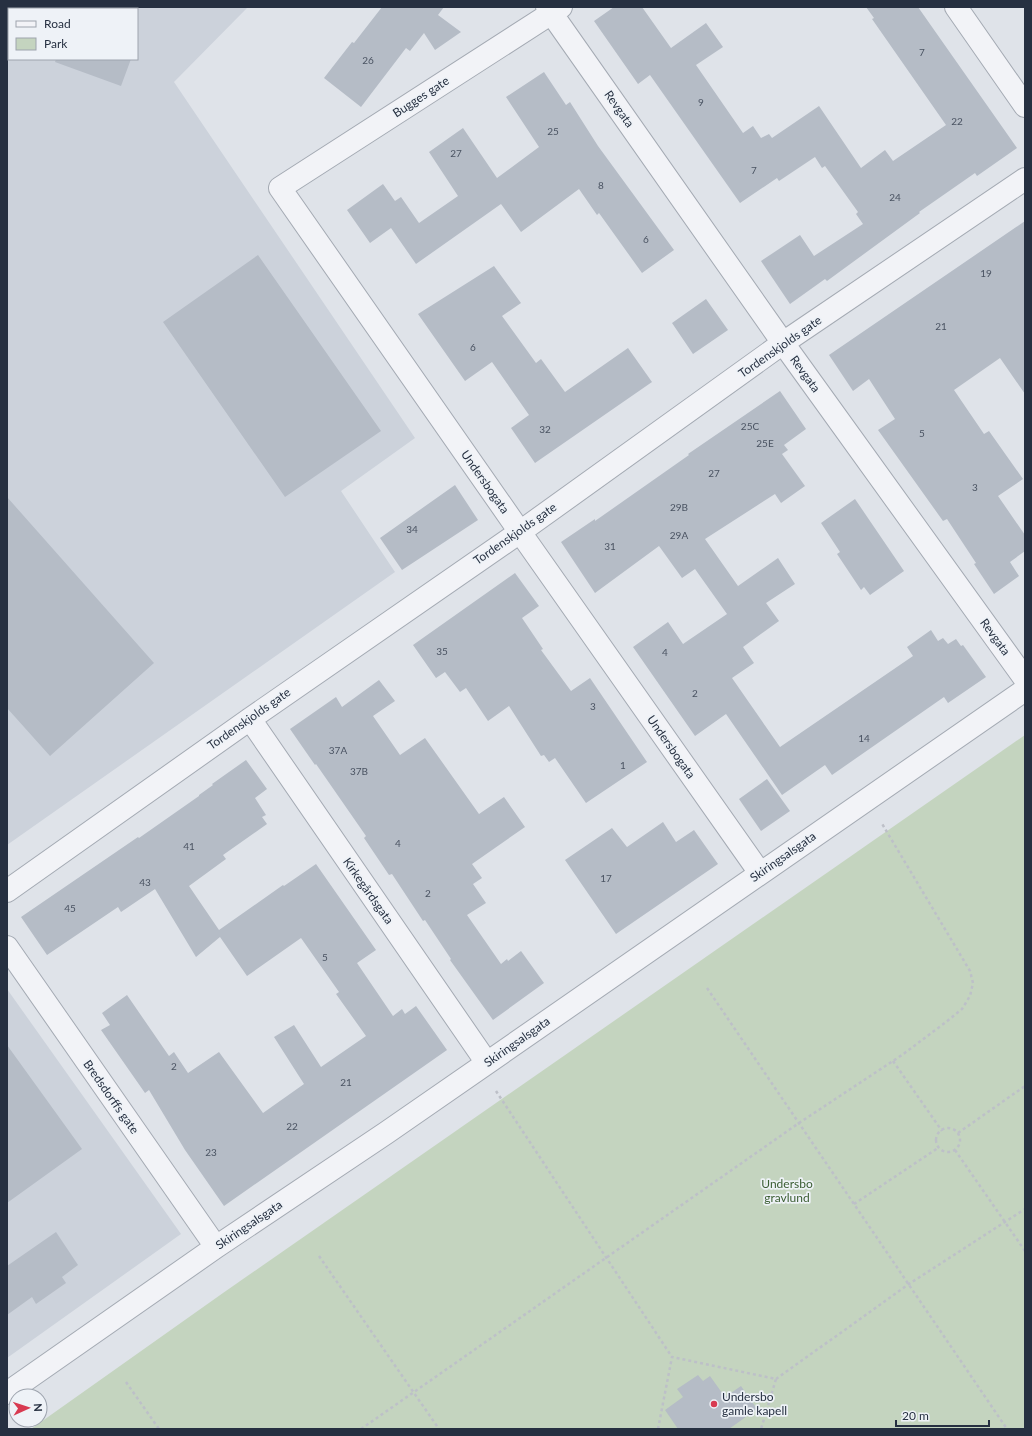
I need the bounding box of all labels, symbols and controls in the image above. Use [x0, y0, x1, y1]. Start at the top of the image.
legend [8, 8, 138, 60]
text: Road [44, 16, 71, 31]
text: Park [44, 36, 68, 51]
house number: 7 [919, 46, 925, 58]
house number: 26 [362, 54, 374, 66]
street label: Bugges gate [390, 73, 452, 120]
street label: Revgata [601, 87, 638, 130]
house number: 9 [698, 96, 704, 108]
house number: 22 [951, 115, 963, 127]
house number: 25 [547, 125, 559, 137]
house number: 27 [450, 147, 462, 159]
house number: 7 [751, 164, 757, 176]
house number: 8 [598, 179, 604, 191]
house number: 24 [889, 191, 901, 203]
house number: 6 [643, 233, 649, 245]
house number: 19 [980, 267, 992, 279]
street label: Tordenskjolds gate [735, 312, 824, 381]
house number: 21 [935, 320, 947, 332]
house number: 6 [470, 341, 476, 353]
street label: Revgata [787, 352, 824, 395]
house number: 25C [741, 420, 759, 432]
house number: 32 [539, 423, 551, 435]
house number: 5 [919, 427, 925, 439]
house number: 25E [756, 437, 774, 449]
street label: Undersbogata [458, 447, 513, 516]
house number: 27 [708, 467, 720, 479]
house number: 3 [972, 481, 978, 493]
street label: Tordenskjolds gate [470, 499, 559, 568]
house number: 29B [670, 501, 688, 513]
house number: 34 [406, 523, 418, 535]
house number: 29A [670, 529, 688, 541]
house number: 31 [604, 540, 616, 552]
street label: Revgata [977, 615, 1014, 658]
house number: 35 [436, 645, 448, 657]
house number: 4 [662, 646, 668, 658]
street label: Tordenskjolds gate [204, 684, 293, 753]
house number: 2 [692, 687, 698, 699]
house number: 3 [590, 700, 596, 712]
street label: Undersbogata [644, 712, 699, 781]
house number: 14 [858, 732, 870, 744]
house number: 37A [329, 744, 347, 756]
house number: 1 [620, 759, 626, 771]
house number: 37B [350, 765, 368, 777]
street label: Skiringsalsgata [747, 828, 819, 885]
house number: 4 [395, 837, 401, 849]
house number: 41 [183, 840, 195, 852]
street label: Kirkegårdsgata [340, 855, 397, 927]
house number: 17 [600, 872, 612, 884]
house number: 43 [139, 876, 151, 888]
house number: 2 [425, 887, 431, 899]
house number: 45 [64, 902, 76, 914]
house number: 5 [322, 951, 328, 963]
street label: Skiringsalsgata [481, 1013, 553, 1070]
street label: Bredsdorffs gate [80, 1057, 142, 1137]
house number: 2 [171, 1060, 177, 1072]
house number: 21 [340, 1076, 352, 1088]
house number: 22 [286, 1120, 298, 1132]
house number: 23 [205, 1146, 217, 1158]
park label: Undersbo gravlund [761, 1176, 813, 1205]
street label: Skiringsalsgata [213, 1197, 285, 1252]
north arrow [8, 1388, 48, 1428]
place label: Undersbo gamle kapell [722, 1389, 787, 1418]
marker: Undersbo gamle kapell [709, 1399, 719, 1409]
scale bar [896, 1402, 989, 1428]
text: N [32, 1403, 45, 1412]
text: 20 m [902, 1408, 929, 1423]

